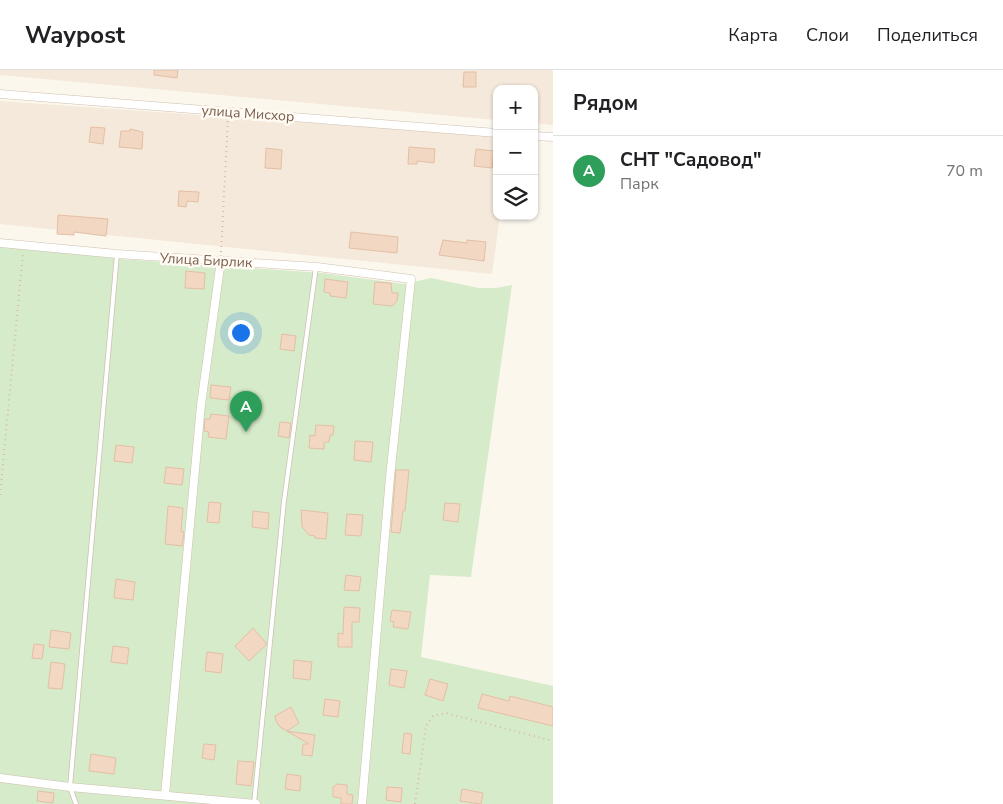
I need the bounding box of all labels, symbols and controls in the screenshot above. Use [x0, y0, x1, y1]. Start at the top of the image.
text: Waypost [25, 19, 125, 51]
text: Карта [728, 23, 778, 47]
text: Слои [806, 23, 849, 47]
text: Поделиться [877, 23, 978, 47]
map controls [493, 85, 538, 220]
button: + [493, 85, 538, 130]
text: Рядом [573, 89, 638, 117]
street label: улица Мисхор [201, 101, 295, 126]
button: − [493, 130, 538, 175]
text: СНТ "Садовод" [620, 147, 761, 173]
text: A [583, 160, 595, 182]
text: 70 m [946, 160, 983, 182]
text: Парк [620, 173, 659, 195]
button: layers [493, 175, 538, 220]
street label: Улица Бирлик [158, 249, 253, 272]
your location [228, 320, 254, 346]
pin: A [230, 391, 262, 432]

